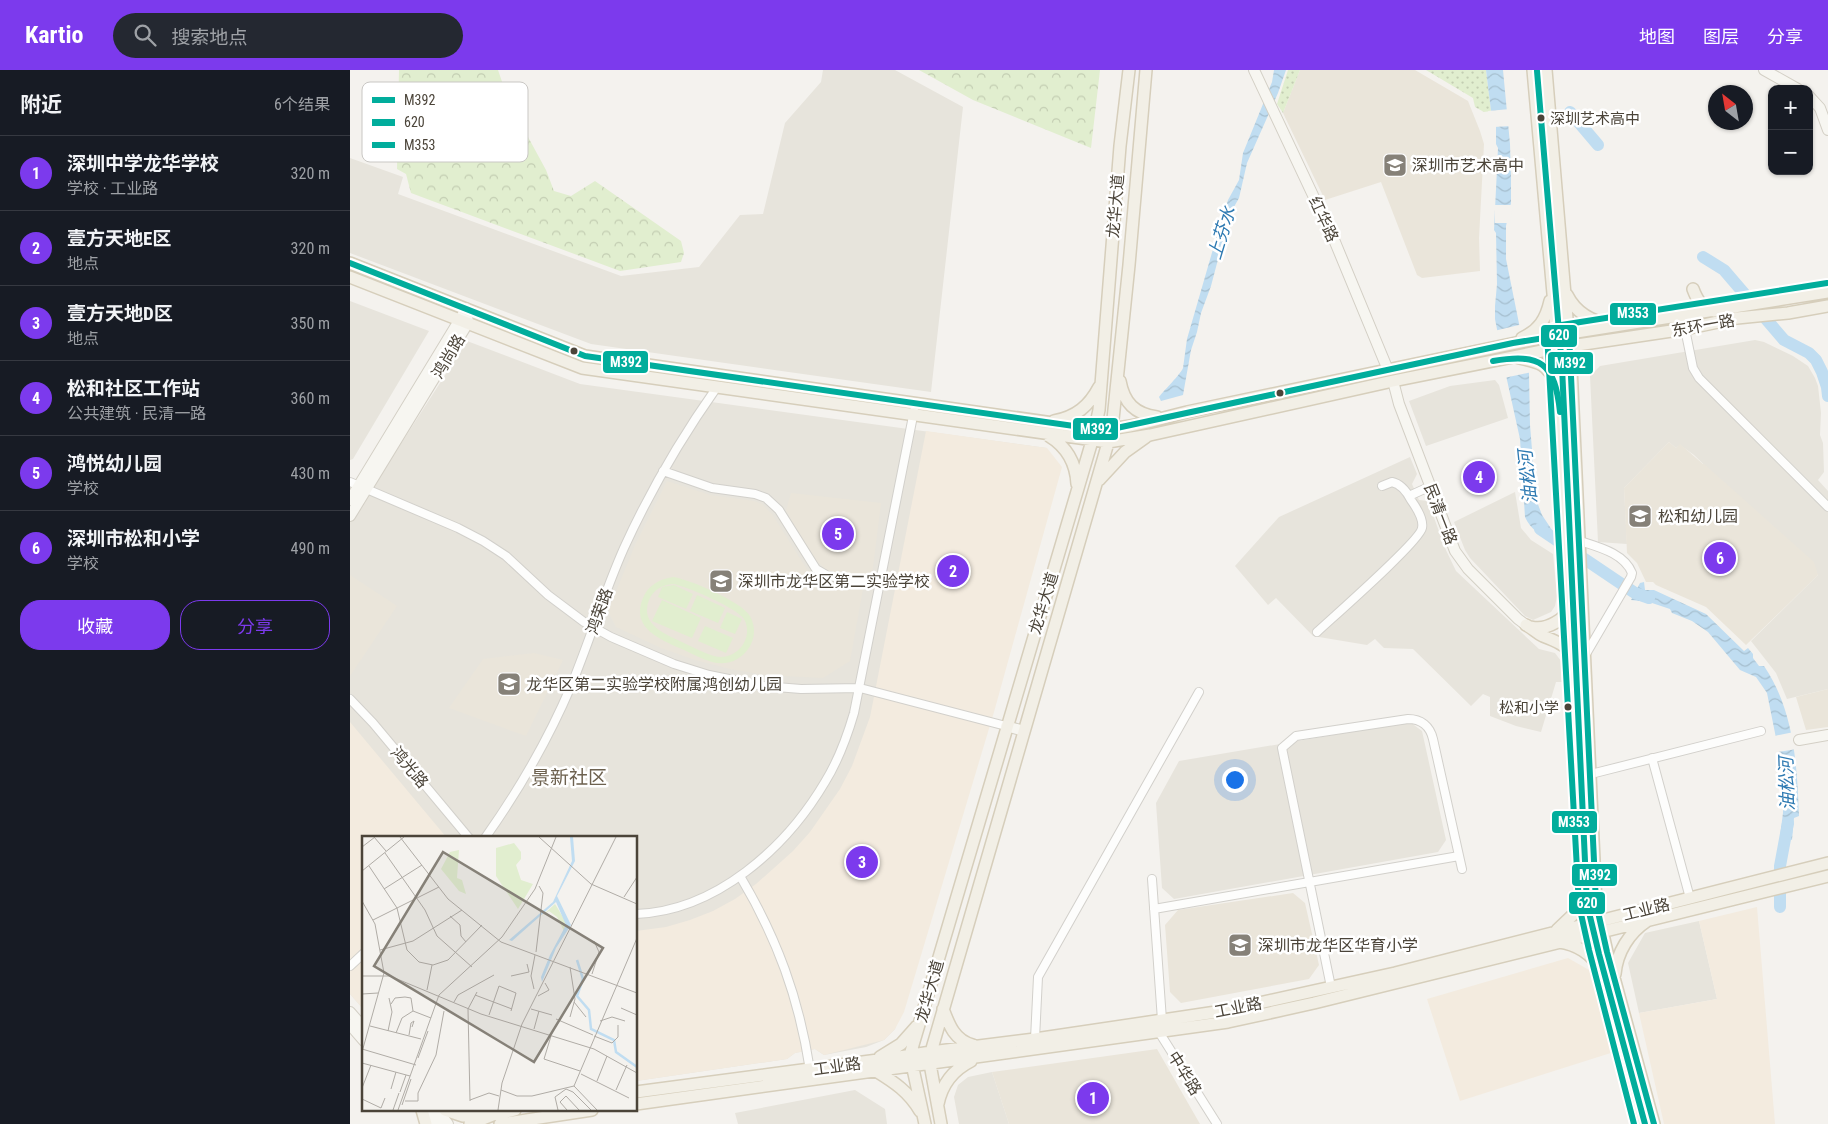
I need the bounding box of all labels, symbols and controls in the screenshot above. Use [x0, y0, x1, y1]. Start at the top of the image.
search box [113, 13, 463, 58]
text: Kartio [25, 21, 83, 49]
icon: search [131, 21, 159, 49]
text: 搜索地点 [171, 26, 247, 49]
text: 地图 [1639, 26, 1675, 47]
text: 图层 [1703, 26, 1739, 47]
text: 分享 [1767, 26, 1803, 47]
legend [362, 82, 528, 162]
north arrow [1708, 85, 1753, 130]
map controls [1768, 85, 1813, 175]
button: + [1768, 85, 1813, 130]
text: M392 [404, 92, 435, 108]
text: 附近 [20, 93, 62, 117]
text: 6个结果 [274, 95, 330, 114]
place label: 深圳艺术高中 [1550, 110, 1640, 128]
marker: 深圳艺术高中 [1536, 113, 1546, 123]
text: 620 [404, 114, 425, 130]
button: − [1768, 130, 1813, 175]
text: M353 [404, 137, 435, 153]
text: 深圳中学龙华学校 [67, 152, 219, 175]
school or university icon: 深圳市艺术高中 [1382, 152, 1408, 178]
place label: 深圳市艺术高中 [1412, 156, 1524, 175]
text: 1 [32, 164, 40, 183]
text: 320 m [291, 164, 330, 183]
street label: 龙华大道 [1103, 173, 1128, 239]
text: 学校 · 工业路 [67, 179, 158, 198]
street label: 红华路 [1305, 193, 1342, 245]
water label: 上芬水 [1204, 203, 1240, 262]
text: 壹方天地E区 [67, 227, 171, 250]
text: 2 [32, 239, 40, 258]
text: 320 m [291, 239, 330, 258]
text: 地点 [67, 254, 99, 273]
text: 壹方天地D区 [67, 302, 173, 325]
line badge: M353 [1609, 302, 1657, 326]
text: M353 [1617, 305, 1649, 321]
street label: 东环一路 [1670, 311, 1736, 340]
text: 3 [32, 314, 40, 333]
text: 350 m [291, 314, 330, 333]
line badge: 620 [1540, 324, 1578, 348]
text: 620 [1548, 327, 1570, 343]
text: 地点 [67, 329, 99, 348]
street label: 鸿尚路 [428, 331, 469, 382]
unlabelled marker [569, 346, 579, 356]
line badge: M392 [602, 350, 649, 374]
line badge: M392 [1547, 351, 1594, 375]
text: M392 [610, 354, 642, 370]
text: M392 [1554, 355, 1586, 371]
text: 松和社区工作站 [67, 377, 200, 400]
unlabelled marker [1275, 388, 1285, 398]
text: 4 [32, 389, 40, 408]
text: 360 m [291, 389, 330, 408]
text: 公共建筑 · 民清一路 [67, 404, 206, 423]
line badge: M392 [1072, 417, 1119, 441]
text: M392 [1080, 421, 1112, 437]
water label: 油松河 [1514, 446, 1541, 505]
text: 鸿悦幼儿园 [67, 452, 162, 475]
pin: 4 [1463, 458, 1495, 496]
text: 5 [32, 464, 40, 483]
text: 430 m [291, 464, 330, 483]
text: 学校 [67, 479, 99, 498]
street label: 民清一路 [1420, 481, 1461, 547]
school or university icon: 松和幼儿园 [1627, 503, 1653, 529]
place label: 松和幼儿园 [1658, 507, 1738, 526]
pin: 5 [822, 515, 854, 553]
text: 深圳市松和小学 [67, 527, 200, 550]
text: 6 [32, 539, 40, 558]
text: 490 m [291, 539, 330, 558]
pin: 6 [1704, 539, 1736, 577]
pin: 2 [937, 552, 969, 590]
text: 学校 [67, 554, 99, 573]
school or university icon: 深圳市龙华区第二实验学校 [708, 568, 734, 594]
street label: 龙华大道 [1025, 570, 1062, 637]
place label: 深圳市龙华区第二实验学校 [738, 572, 930, 591]
street label: 鸿荣路 [582, 585, 617, 637]
button: 收藏 [20, 600, 170, 650]
button: 分享 [180, 600, 330, 650]
school or university icon: 龙华区第二实验学校附属鸿创幼儿园 [496, 671, 522, 697]
place label: 龙华区第二实验学校附属鸿创幼儿园 [526, 675, 782, 694]
place label: 松和小学 [1499, 699, 1559, 717]
marker: 松和小学 [1563, 702, 1573, 712]
street label: 鸿光路 [387, 743, 432, 792]
water label: 油松河 [1775, 754, 1798, 811]
district label: 景新社区 [531, 766, 607, 789]
your location [1222, 767, 1248, 793]
line badge: M353 [1551, 810, 1598, 834]
text: M353 [1558, 814, 1590, 830]
inset map [362, 836, 638, 1112]
pin: 3 [846, 843, 878, 881]
line badge: M392 [1571, 863, 1618, 887]
text: M392 [1579, 867, 1611, 883]
line badge: 620 [1568, 891, 1606, 915]
street label: 工业路 [1621, 894, 1672, 925]
text: 620 [1576, 895, 1598, 911]
school or university icon: 深圳市龙华区华育小学 [1227, 932, 1253, 958]
place label: 深圳市龙华区华育小学 [1258, 936, 1418, 955]
street label: 龙华大道 [912, 958, 947, 1025]
street label: 工业路 [1213, 994, 1263, 1021]
street label: 中华路 [1164, 1048, 1205, 1099]
street label: 工业路 [812, 1054, 862, 1079]
pin: 1 [1077, 1079, 1109, 1117]

